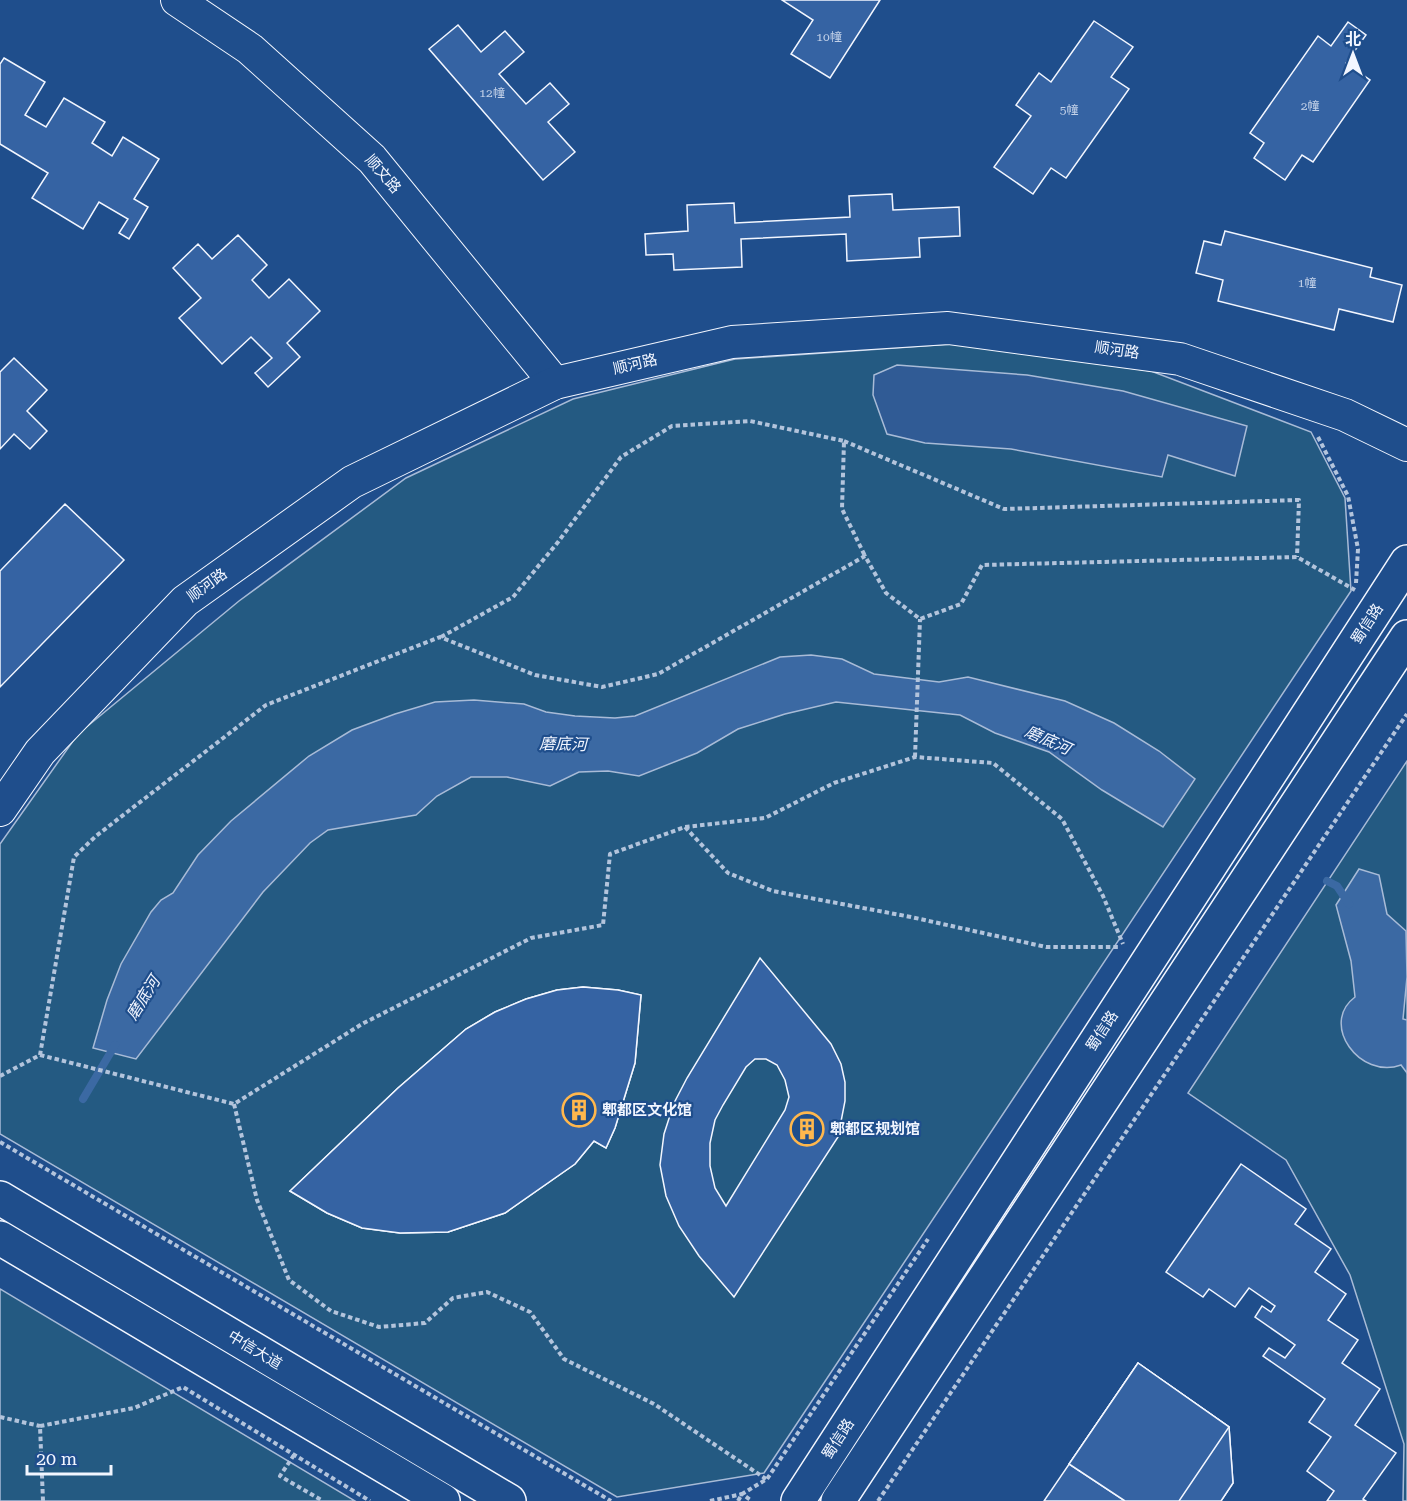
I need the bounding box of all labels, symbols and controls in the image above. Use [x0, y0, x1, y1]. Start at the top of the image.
north arrow [1323, 24, 1383, 84]
house number: 10幢 [816, 30, 842, 44]
text: 北 [1345, 30, 1361, 49]
house number: 12幢 [479, 86, 505, 100]
house number: 2幢 [1301, 99, 1319, 113]
house number: 5幢 [1060, 103, 1078, 117]
street label: 顺文路 [361, 151, 405, 197]
house number: 1幢 [1298, 276, 1316, 290]
street label: 顺河路 [1093, 338, 1141, 362]
street label: 顺河路 [611, 350, 659, 378]
street label: 顺河路 [184, 564, 230, 606]
street label: 蜀信路 [1347, 600, 1387, 648]
water label: 磨底河 [1022, 722, 1077, 760]
water label: 磨底河 [539, 734, 590, 754]
water label: 磨底河 [122, 970, 165, 1023]
street label: 蜀信路 [1082, 1007, 1122, 1055]
building icon: 郫都区文化馆 [561, 1092, 597, 1128]
place label: 郫都区文化馆 [602, 1101, 692, 1119]
building icon: 郫都区规划馆 [789, 1111, 825, 1147]
place label: 郫都区规划馆 [830, 1120, 920, 1138]
street label: 中信大道 [225, 1327, 285, 1373]
street label: 蜀信路 [818, 1415, 858, 1463]
scale bar [27, 1438, 111, 1476]
text: 20 m [36, 1448, 77, 1469]

